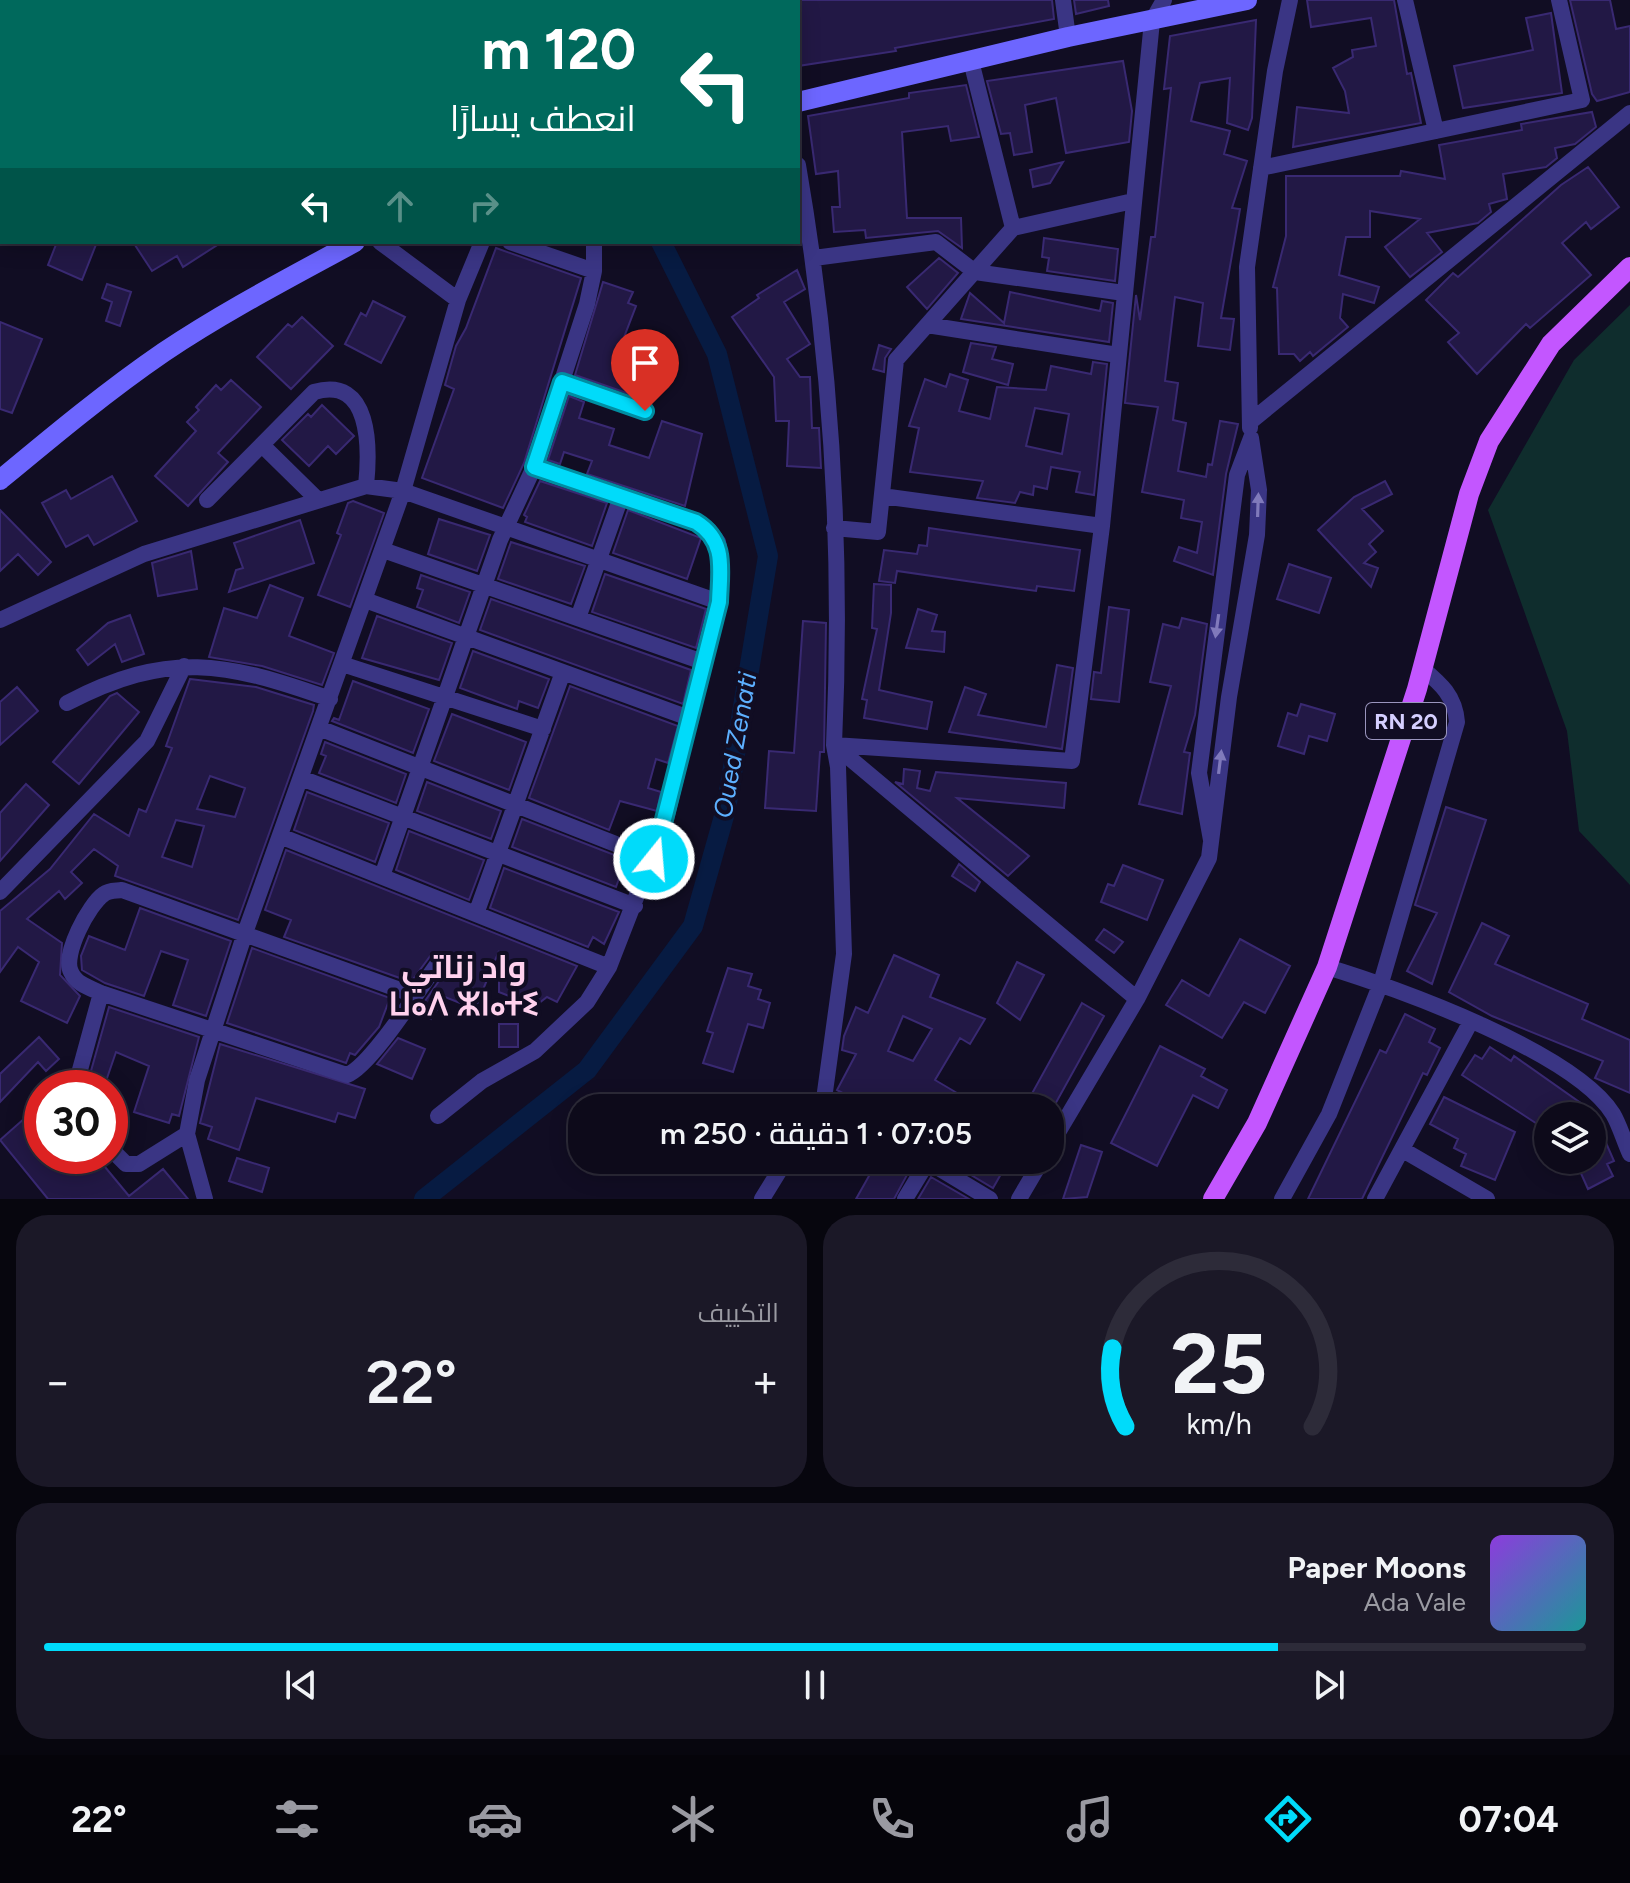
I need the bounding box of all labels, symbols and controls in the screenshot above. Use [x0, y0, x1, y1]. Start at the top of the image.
text: 120 m [481, 16, 636, 83]
icon: left [664, 32, 768, 136]
text: انعطف يسارًا [450, 97, 636, 140]
icon: left [294, 184, 338, 228]
icon: ahead [378, 184, 422, 228]
icon: right [462, 184, 506, 228]
pin [611, 329, 679, 411]
icon: arrive [623, 341, 667, 385]
one-way arrow [1252, 492, 1265, 517]
one-way arrow [1210, 614, 1223, 639]
water label: Oued Zenati [706, 669, 764, 820]
road number: RN 20 [1366, 703, 1446, 739]
one-way arrow [1213, 749, 1226, 774]
position arrow [612, 817, 696, 901]
district label: واد زناتي ⵡⴰⴷ ⵣⵏⴰⵜⵉ [389, 948, 539, 1023]
speed limit sign: 30 [24, 1070, 128, 1174]
map controls [1534, 1102, 1606, 1174]
button: layers [1534, 1102, 1606, 1174]
text: 07:05 · 1 دقيقة · 250 m [660, 1115, 972, 1152]
text: التكييف [697, 1297, 779, 1329]
text: 25 [1170, 1314, 1267, 1414]
text: 22° [366, 1346, 457, 1418]
text: − [44, 1355, 71, 1408]
text: + [752, 1355, 779, 1408]
text: km/h [1186, 1407, 1251, 1441]
text: Paper Moons [1287, 1549, 1466, 1586]
text: Ada Vale [1363, 1586, 1466, 1618]
icon: previous [279, 1663, 323, 1707]
icon: pause [793, 1663, 837, 1707]
icon: next [1307, 1663, 1351, 1707]
icon: filters [269, 1791, 325, 1847]
icon: car [467, 1791, 523, 1847]
icon: climate [665, 1791, 721, 1847]
icon: phone [864, 1791, 920, 1847]
icon: music [1062, 1791, 1118, 1847]
icon: directions [1260, 1791, 1316, 1847]
text: 22° [71, 1798, 126, 1841]
text: 07:04 [1459, 1798, 1559, 1841]

